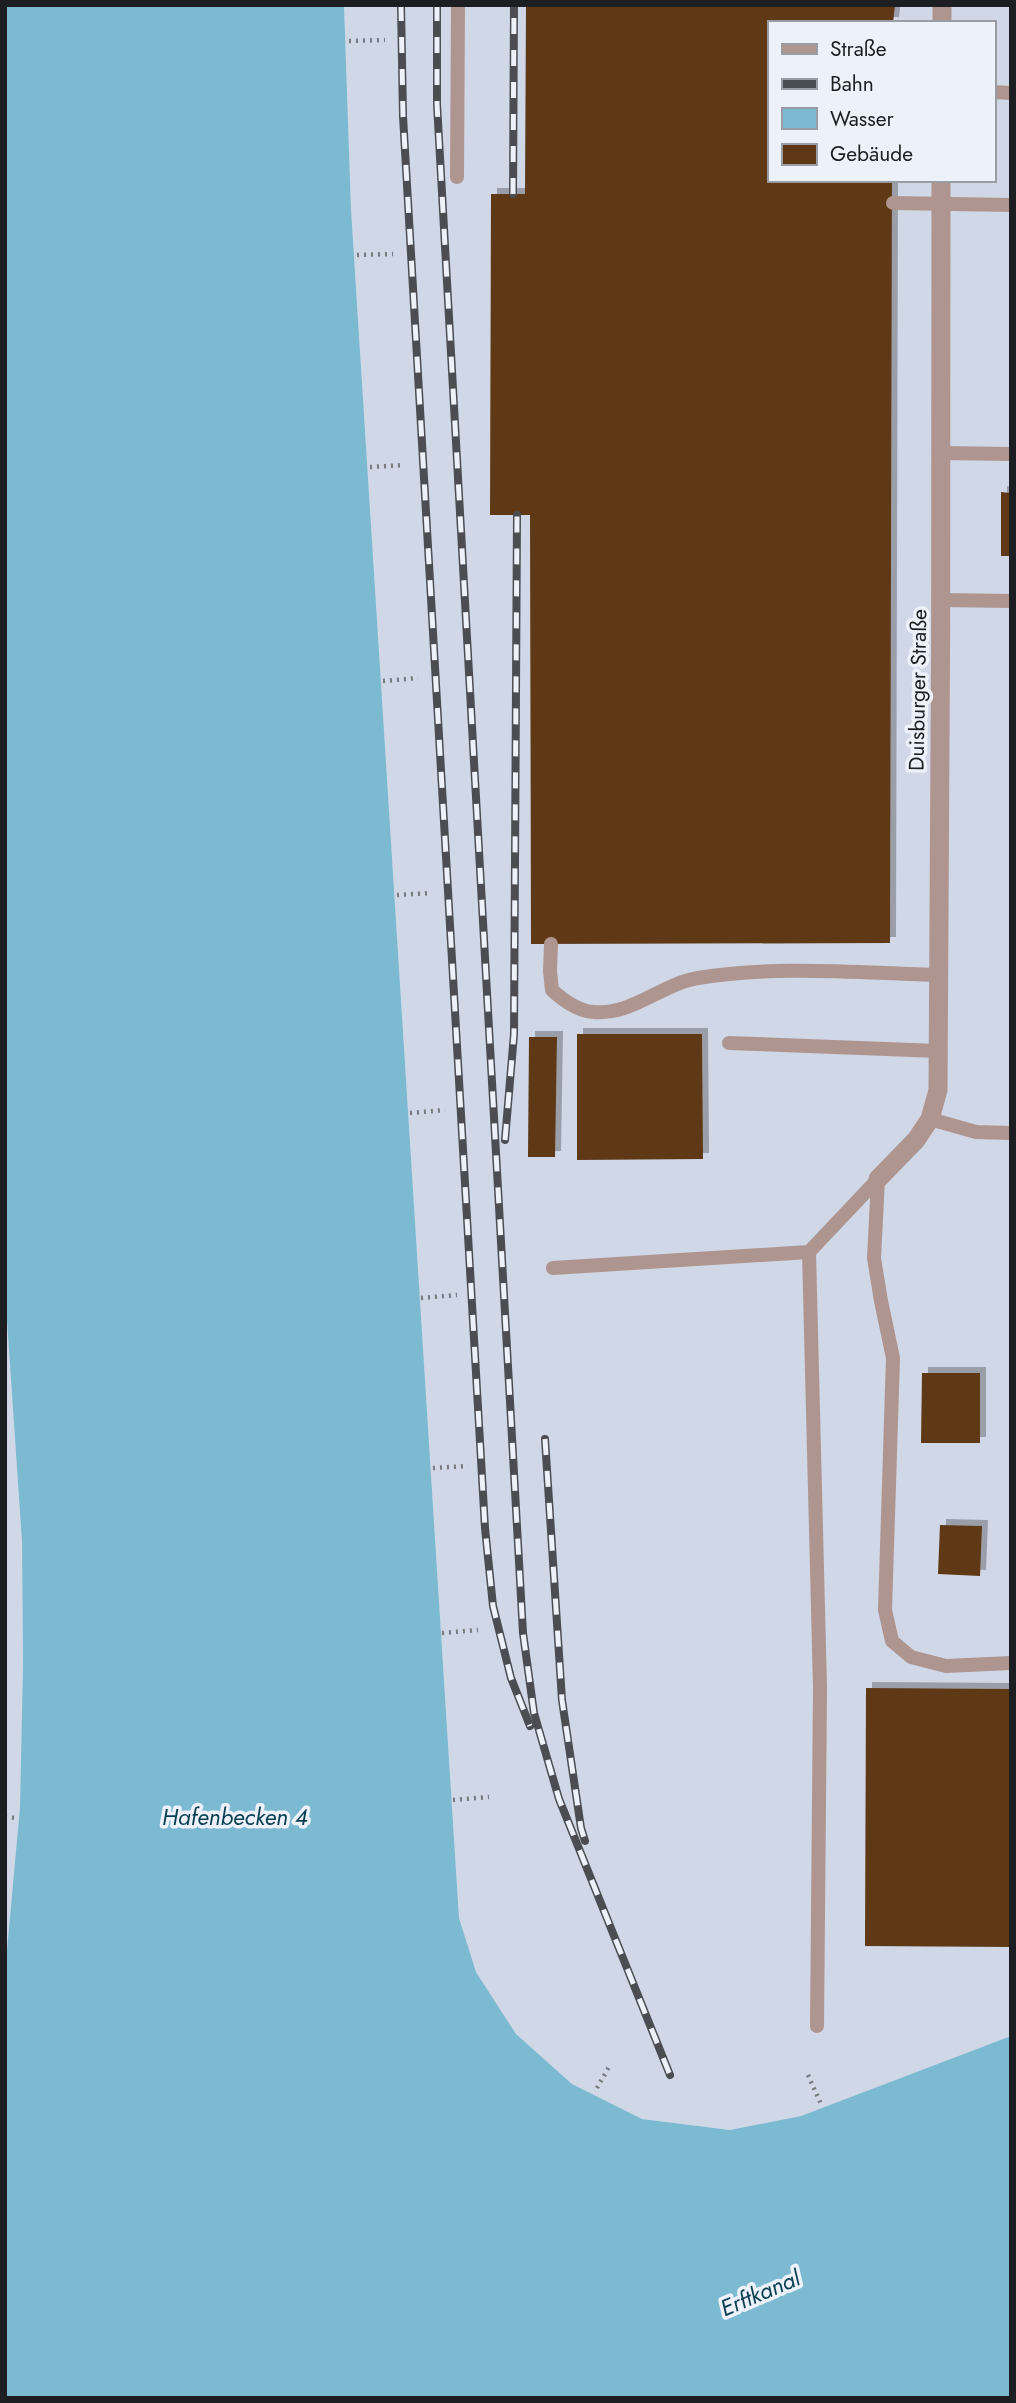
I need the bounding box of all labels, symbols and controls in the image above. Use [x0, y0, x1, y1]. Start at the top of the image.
legend [768, 21, 995, 182]
text: Straße [830, 34, 887, 64]
text: Bahn [830, 69, 874, 99]
text: Wasser [830, 104, 895, 134]
text: Gebäude [830, 139, 913, 169]
street label: Duisburger Straße [902, 609, 934, 771]
water label: Hafenbecken 4 [162, 1800, 308, 1834]
water label: Erftkanal [715, 2261, 806, 2325]

